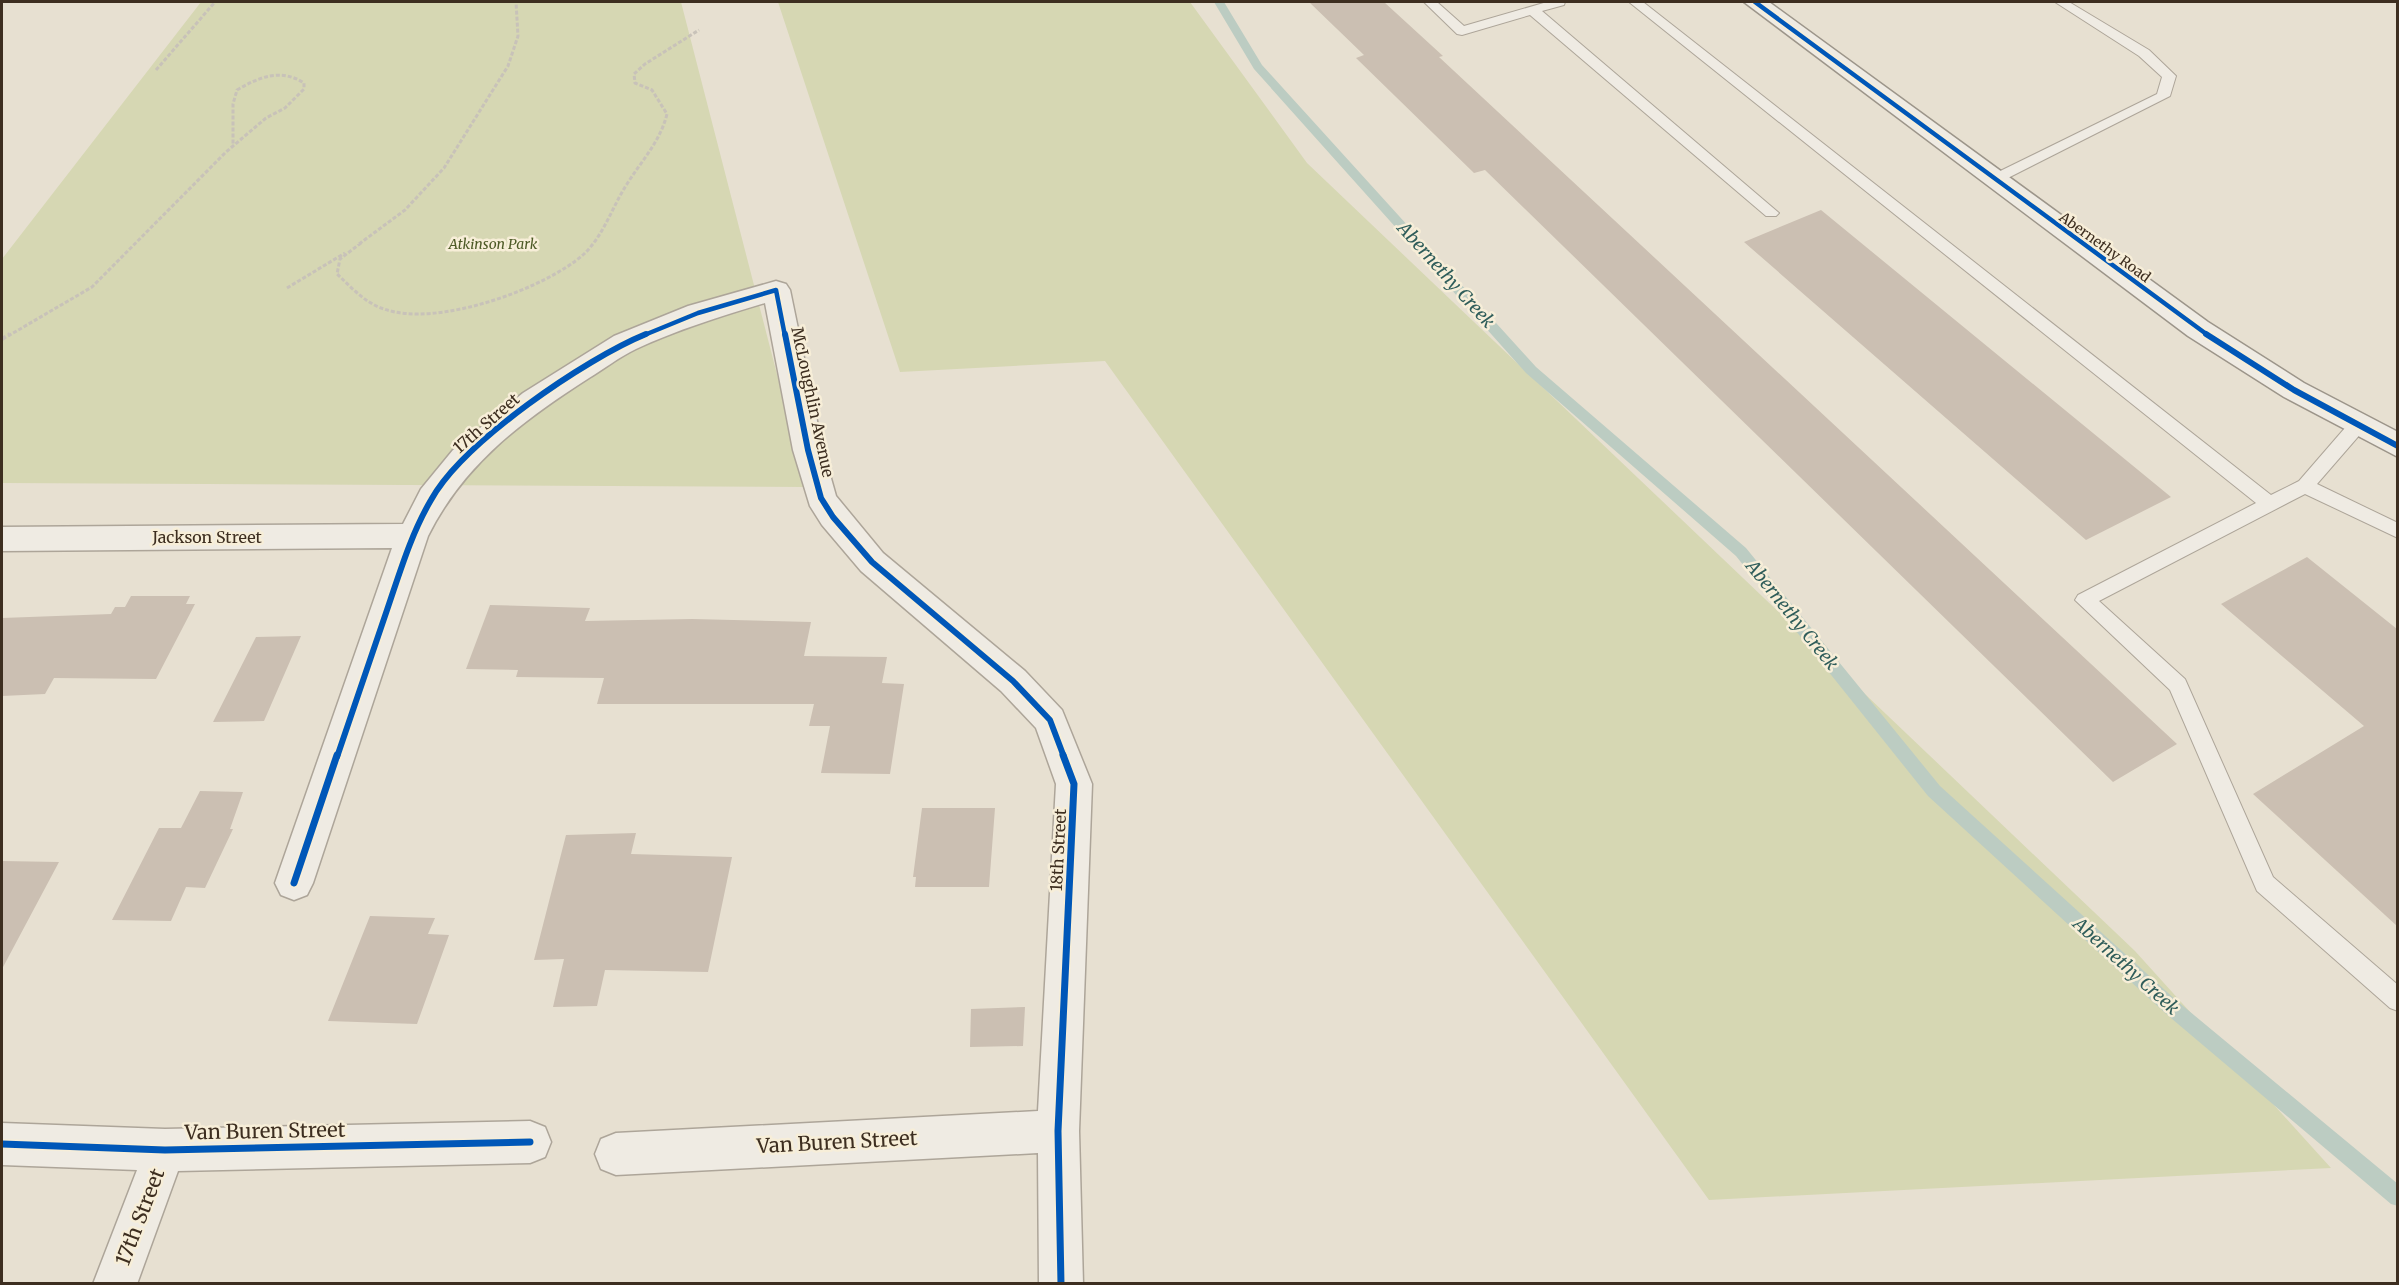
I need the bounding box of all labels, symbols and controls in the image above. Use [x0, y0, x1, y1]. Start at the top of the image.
street label: Abernethy Road [2055, 207, 2155, 286]
water label: Abernethy Creek [1391, 215, 1500, 333]
park label: Atkinson Park [448, 235, 538, 253]
street label: McLoughlin Avenue [787, 325, 839, 479]
street label: 17th Street [449, 388, 524, 457]
street label: Jackson Street [151, 527, 262, 547]
water label: Abernethy Creek [1740, 554, 1844, 674]
street label: 18th Street [1046, 808, 1070, 892]
water label: Abernethy Creek [2067, 911, 2184, 1019]
street label: Van Buren Street [183, 1117, 346, 1144]
street label: Van Buren Street [755, 1125, 918, 1158]
street label: 17th Street [110, 1165, 170, 1269]

